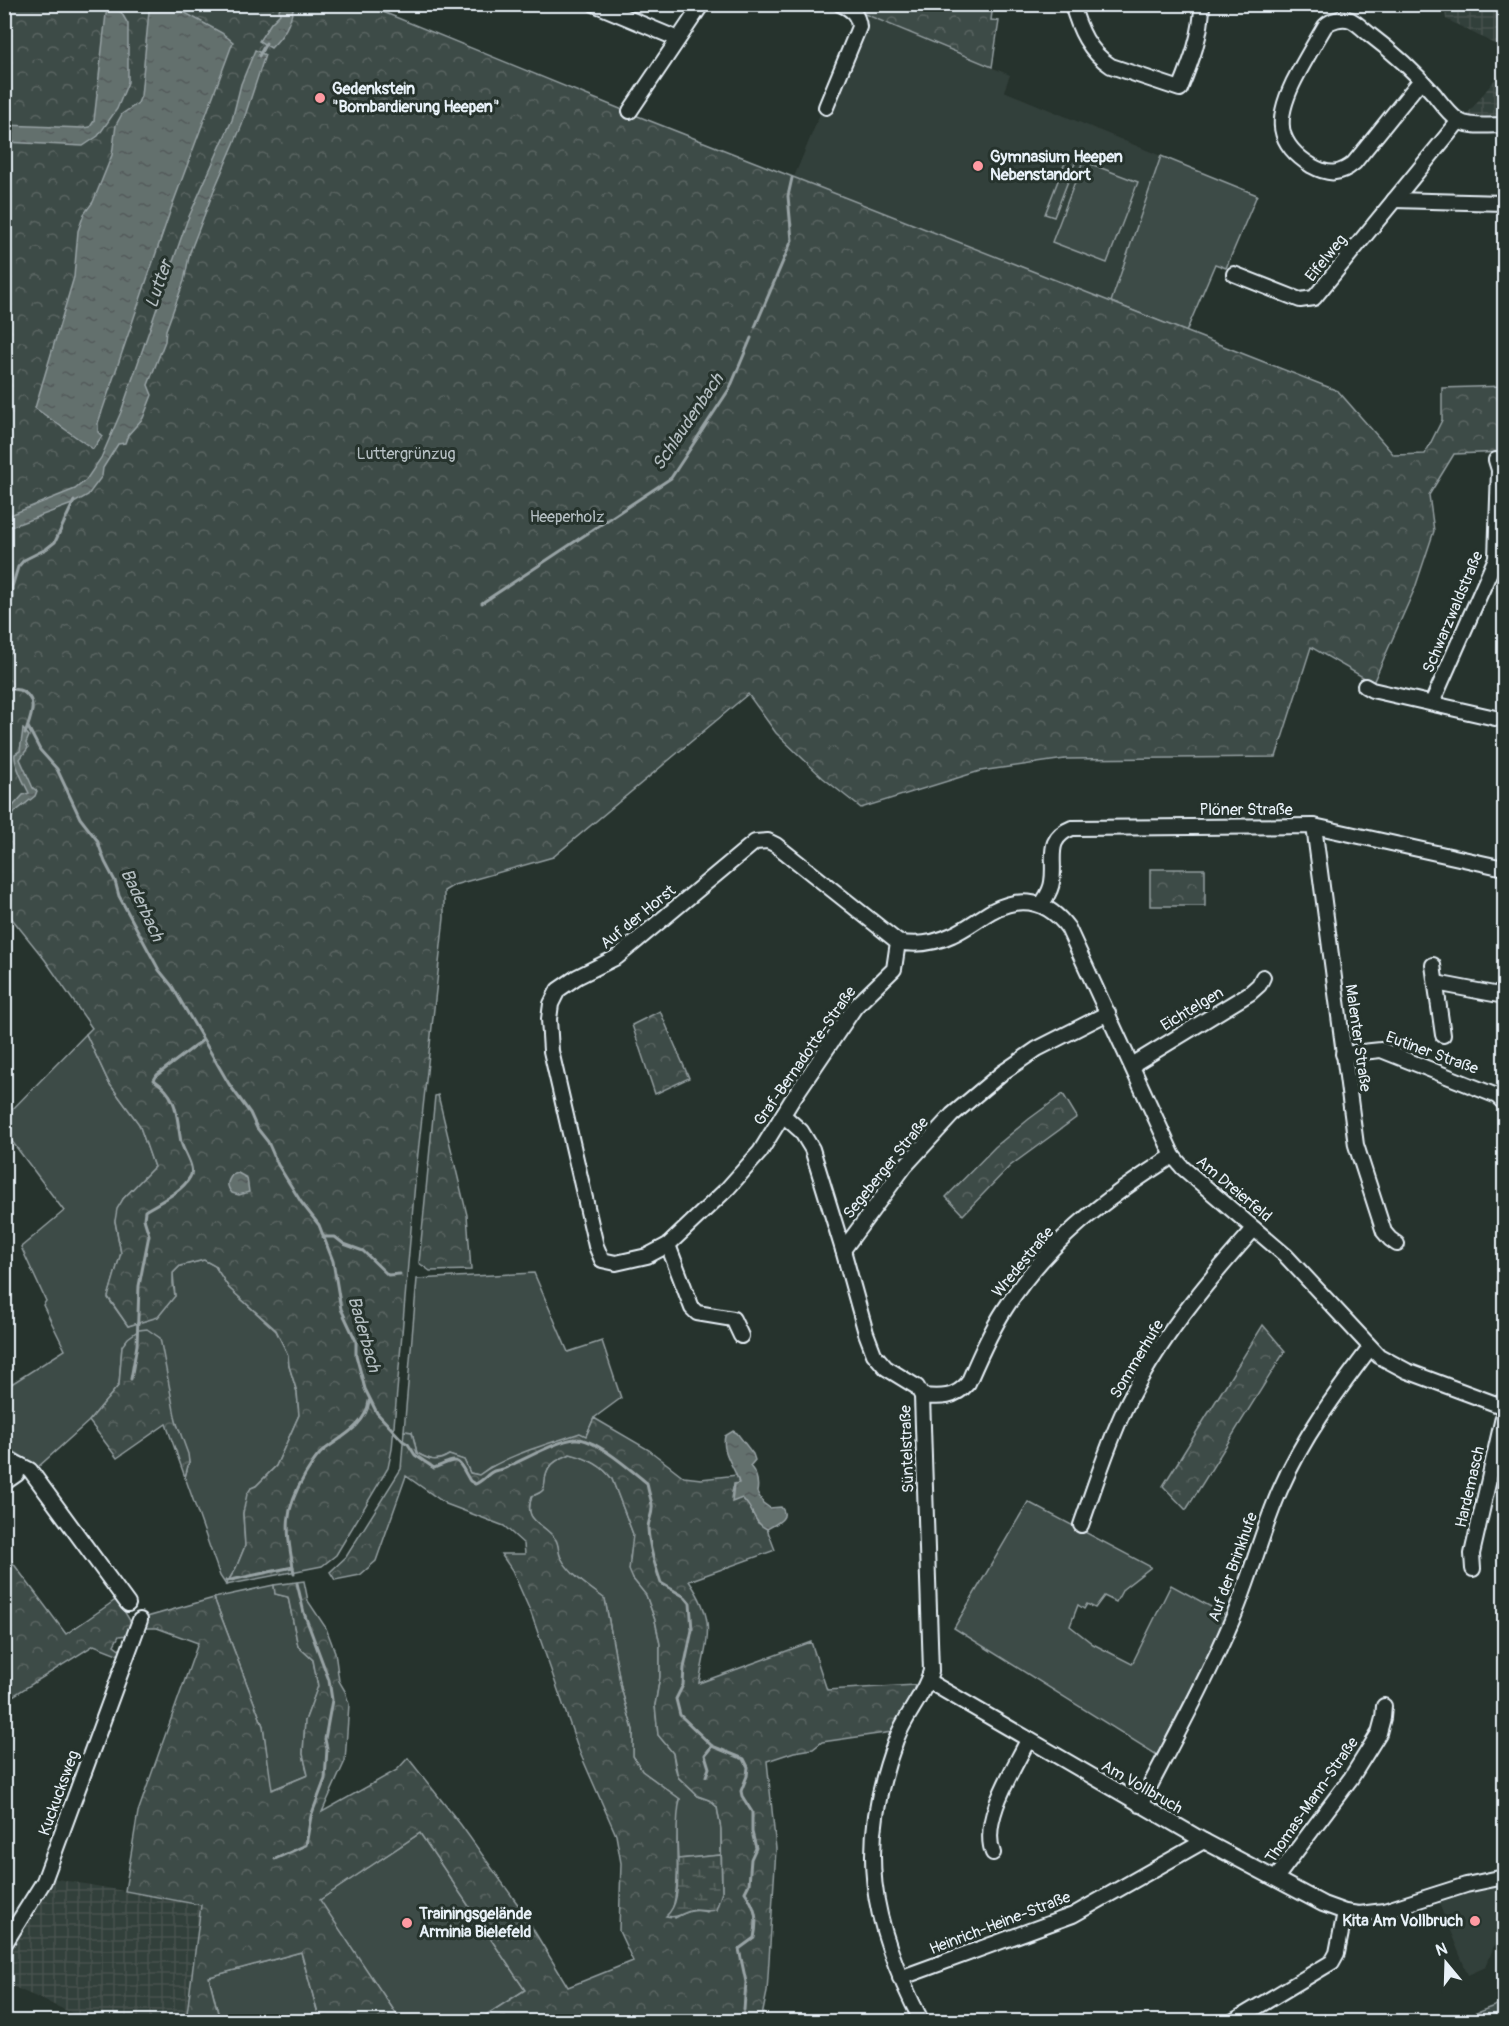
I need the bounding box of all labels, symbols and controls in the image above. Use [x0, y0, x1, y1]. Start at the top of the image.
place label: Gedenkstein "Bombardierung Heepen" [332, 79, 499, 117]
marker: Gedenkstein "Bombardierung Heepen" [313, 91, 327, 105]
place label: Gymnasium Heepen Nebenstandort [990, 147, 1123, 185]
marker: Gymnasium Heepen Nebenstandort [971, 159, 985, 173]
street label: Eifelweg [1301, 230, 1351, 286]
water label: Lutter [140, 255, 179, 311]
water label: Schlaudenbach [647, 368, 730, 475]
park label: Luttergrünzug [356, 444, 456, 464]
park label: Heeperholz [530, 507, 604, 527]
street label: Schwarzwaldstraße [1418, 548, 1488, 676]
street label: Plöner Straße [1199, 800, 1293, 820]
water label: Baderbach [115, 865, 169, 946]
street label: Auf der Horst [596, 880, 680, 953]
street label: Graf-Bernadotte-Straße [749, 982, 861, 1130]
street label: Eichtelgen [1157, 982, 1227, 1036]
street label: Malenter Straße [1341, 983, 1375, 1093]
street label: Eutiner Straße [1383, 1027, 1481, 1079]
street label: Segeberger Straße [839, 1113, 933, 1223]
street label: Am Dreierfeld [1192, 1152, 1276, 1226]
street label: Wredestraße [988, 1222, 1058, 1301]
water label: Baderbach [342, 1294, 386, 1376]
street label: Sommerhufe [1106, 1316, 1168, 1402]
street label: Süntelstraße [895, 1405, 919, 1493]
street label: Hardemasch [1451, 1444, 1489, 1530]
street label: Auf der Brinkhufe [1204, 1509, 1262, 1624]
street label: Thomas-Mann-Straße [1261, 1733, 1363, 1867]
street label: Kuckucksweg [34, 1748, 84, 1838]
street label: Am Vollbruch [1098, 1756, 1186, 1818]
street label: Heinrich-Heine-Straße [927, 1887, 1073, 1959]
place label: Trainingsgelände Arminia Bielefeld [418, 1904, 533, 1942]
place label: Kita Am Vollbruch [1342, 1911, 1463, 1931]
marker: Kita Am Vollbruch [1468, 1914, 1482, 1928]
marker: Trainingsgelände Arminia Bielefeld [400, 1916, 414, 1930]
north arrow [1416, 1933, 1476, 1993]
text: N [1433, 1938, 1450, 1961]

